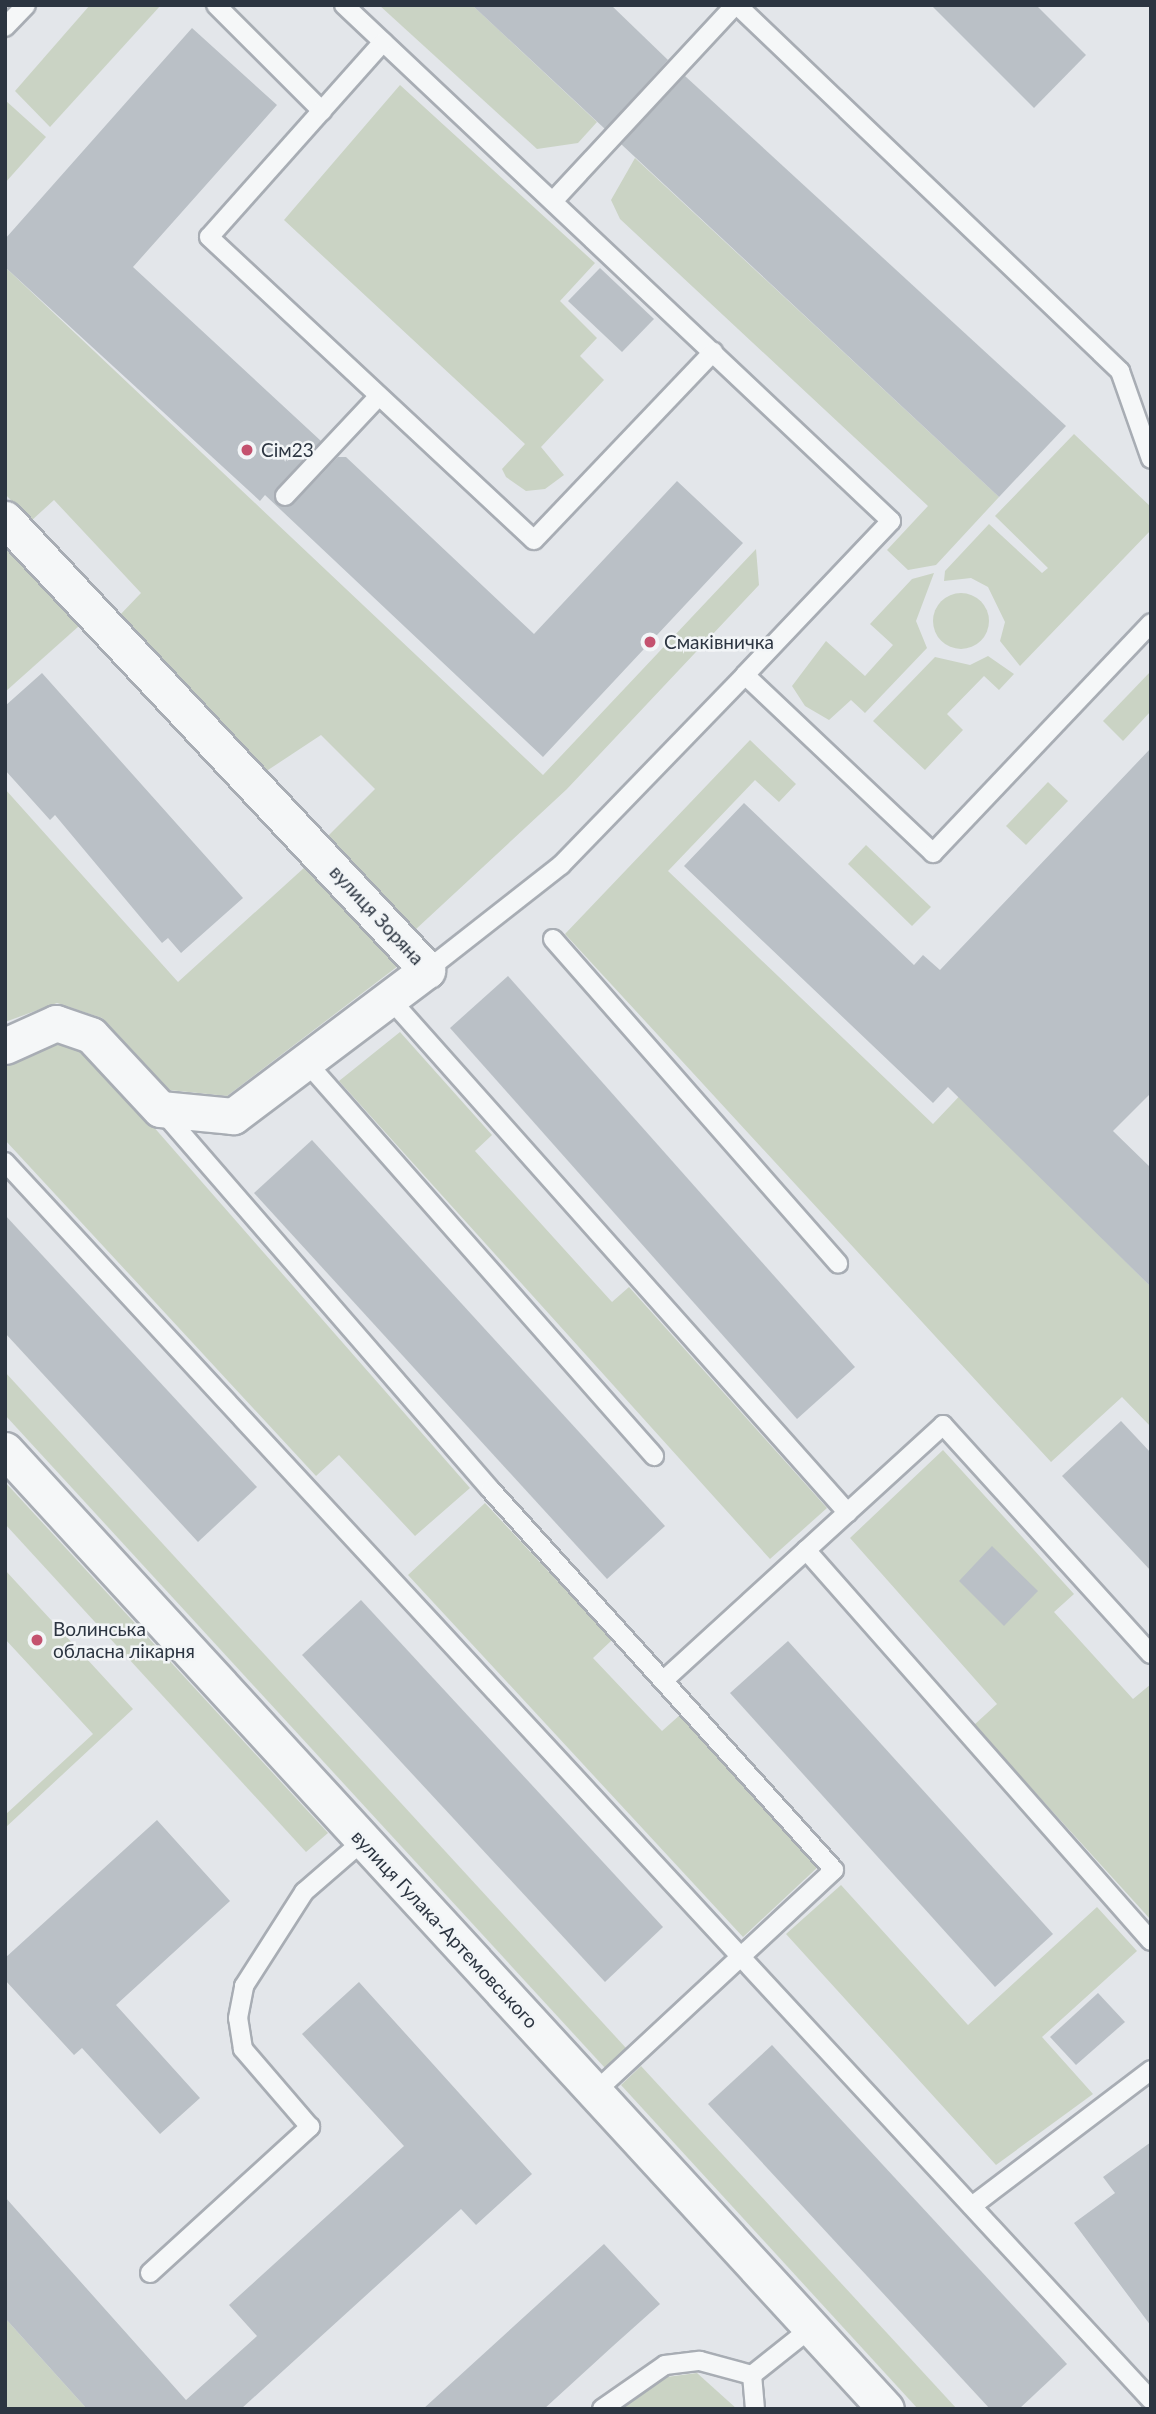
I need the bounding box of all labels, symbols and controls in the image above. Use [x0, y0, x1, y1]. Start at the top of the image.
place label: Сім23 [261, 439, 314, 461]
marker: Сім23 [239, 442, 255, 458]
place label: Смаківничка [664, 631, 774, 653]
marker: Смаківничка [642, 634, 658, 650]
street label: вулиця Зоряна [325, 861, 429, 969]
place label: Волинська обласна лікарня [53, 1618, 195, 1662]
marker: Волинська обласна лікарня [27, 1630, 47, 1650]
street label: вулиця Гулака-Артемовського [347, 1825, 543, 2033]

